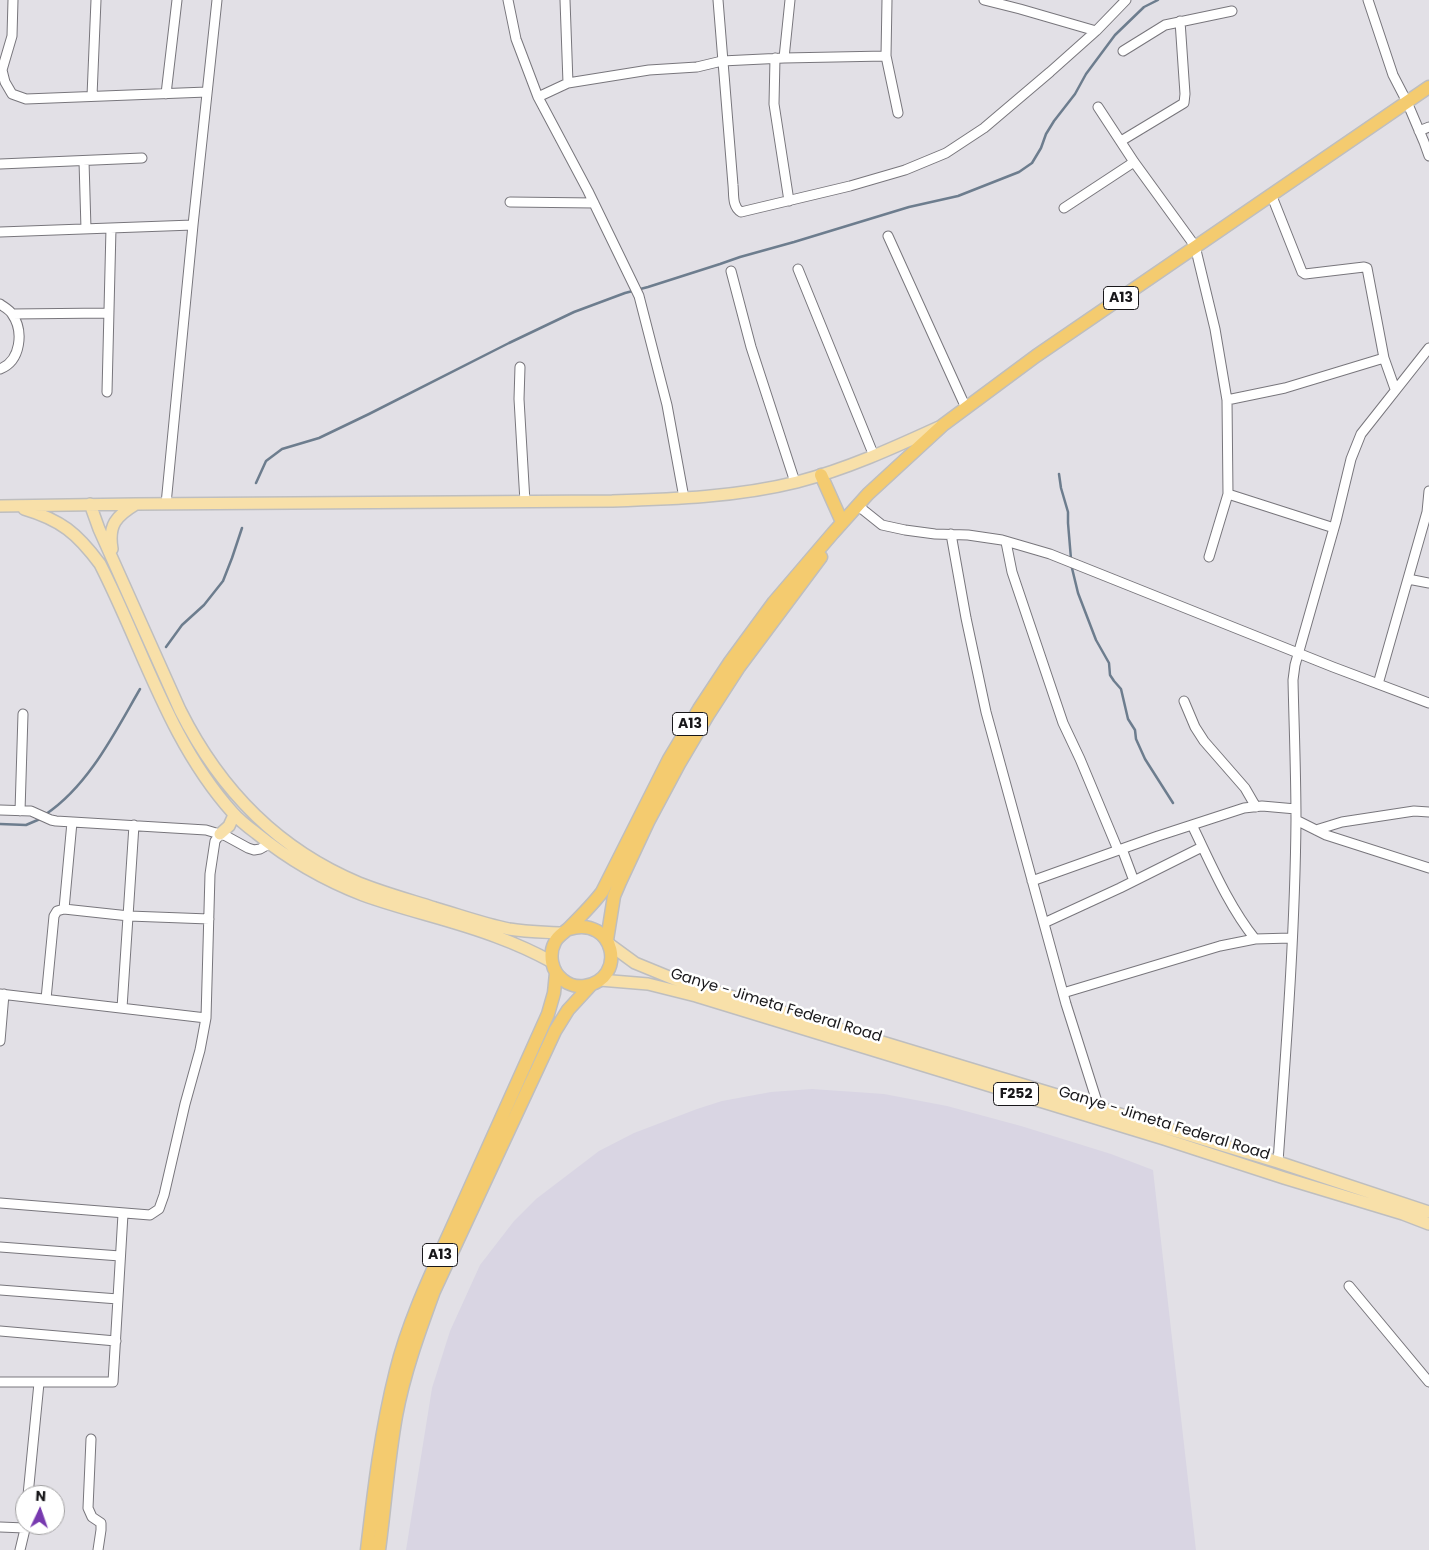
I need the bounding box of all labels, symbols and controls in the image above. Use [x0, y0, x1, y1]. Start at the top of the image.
road number: A13 [1104, 286, 1138, 310]
road number: A13 [672, 712, 708, 736]
street label: Ganye - Jimeta Federal Road [668, 965, 884, 1047]
road number: F252 [994, 1082, 1038, 1106]
street label: Ganye - Jimeta Federal Road [1056, 1083, 1272, 1165]
road number: A13 [422, 1244, 458, 1266]
north arrow [15, 1485, 65, 1535]
text: N [35, 1486, 47, 1506]

